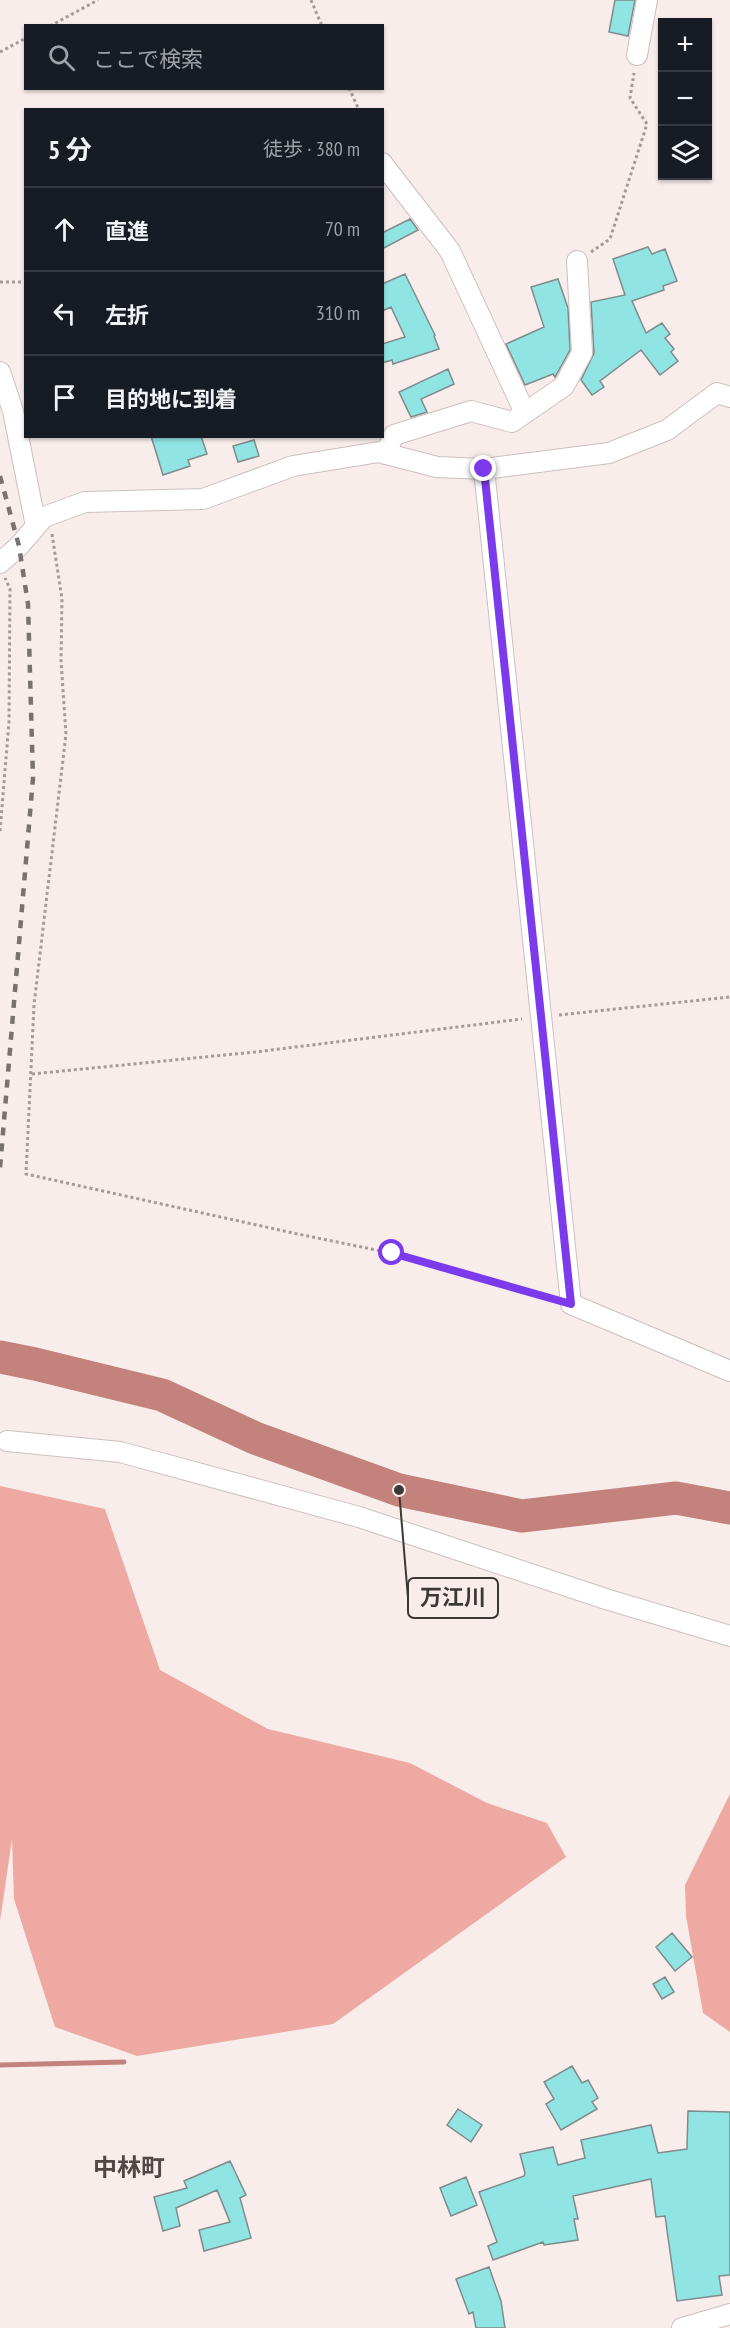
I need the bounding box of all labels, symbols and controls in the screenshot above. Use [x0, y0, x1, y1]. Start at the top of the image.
map controls [658, 18, 712, 180]
button: + [658, 18, 712, 72]
search box [24, 24, 384, 90]
icon: search [45, 41, 78, 74]
text: ここで検索 [93, 45, 203, 73]
button: − [658, 72, 712, 126]
button: layers [658, 126, 712, 180]
text: 5 分 [48, 133, 92, 166]
text: 徒歩 · 380 m [263, 136, 360, 162]
icon: ahead [48, 213, 81, 246]
text: 70 m [325, 216, 360, 242]
text: 直進 [105, 217, 149, 245]
icon: left [48, 297, 81, 330]
text: 310 m [316, 300, 360, 326]
text: 左折 [105, 301, 149, 329]
icon: arrive [48, 381, 81, 414]
text: 目的地に到着 [105, 385, 237, 413]
route end [470, 455, 496, 481]
route start [378, 1239, 404, 1265]
callout: 万江川 [408, 1578, 498, 1618]
text: 万江川 [420, 1583, 486, 1611]
district label: 中林町 [93, 2152, 165, 2183]

